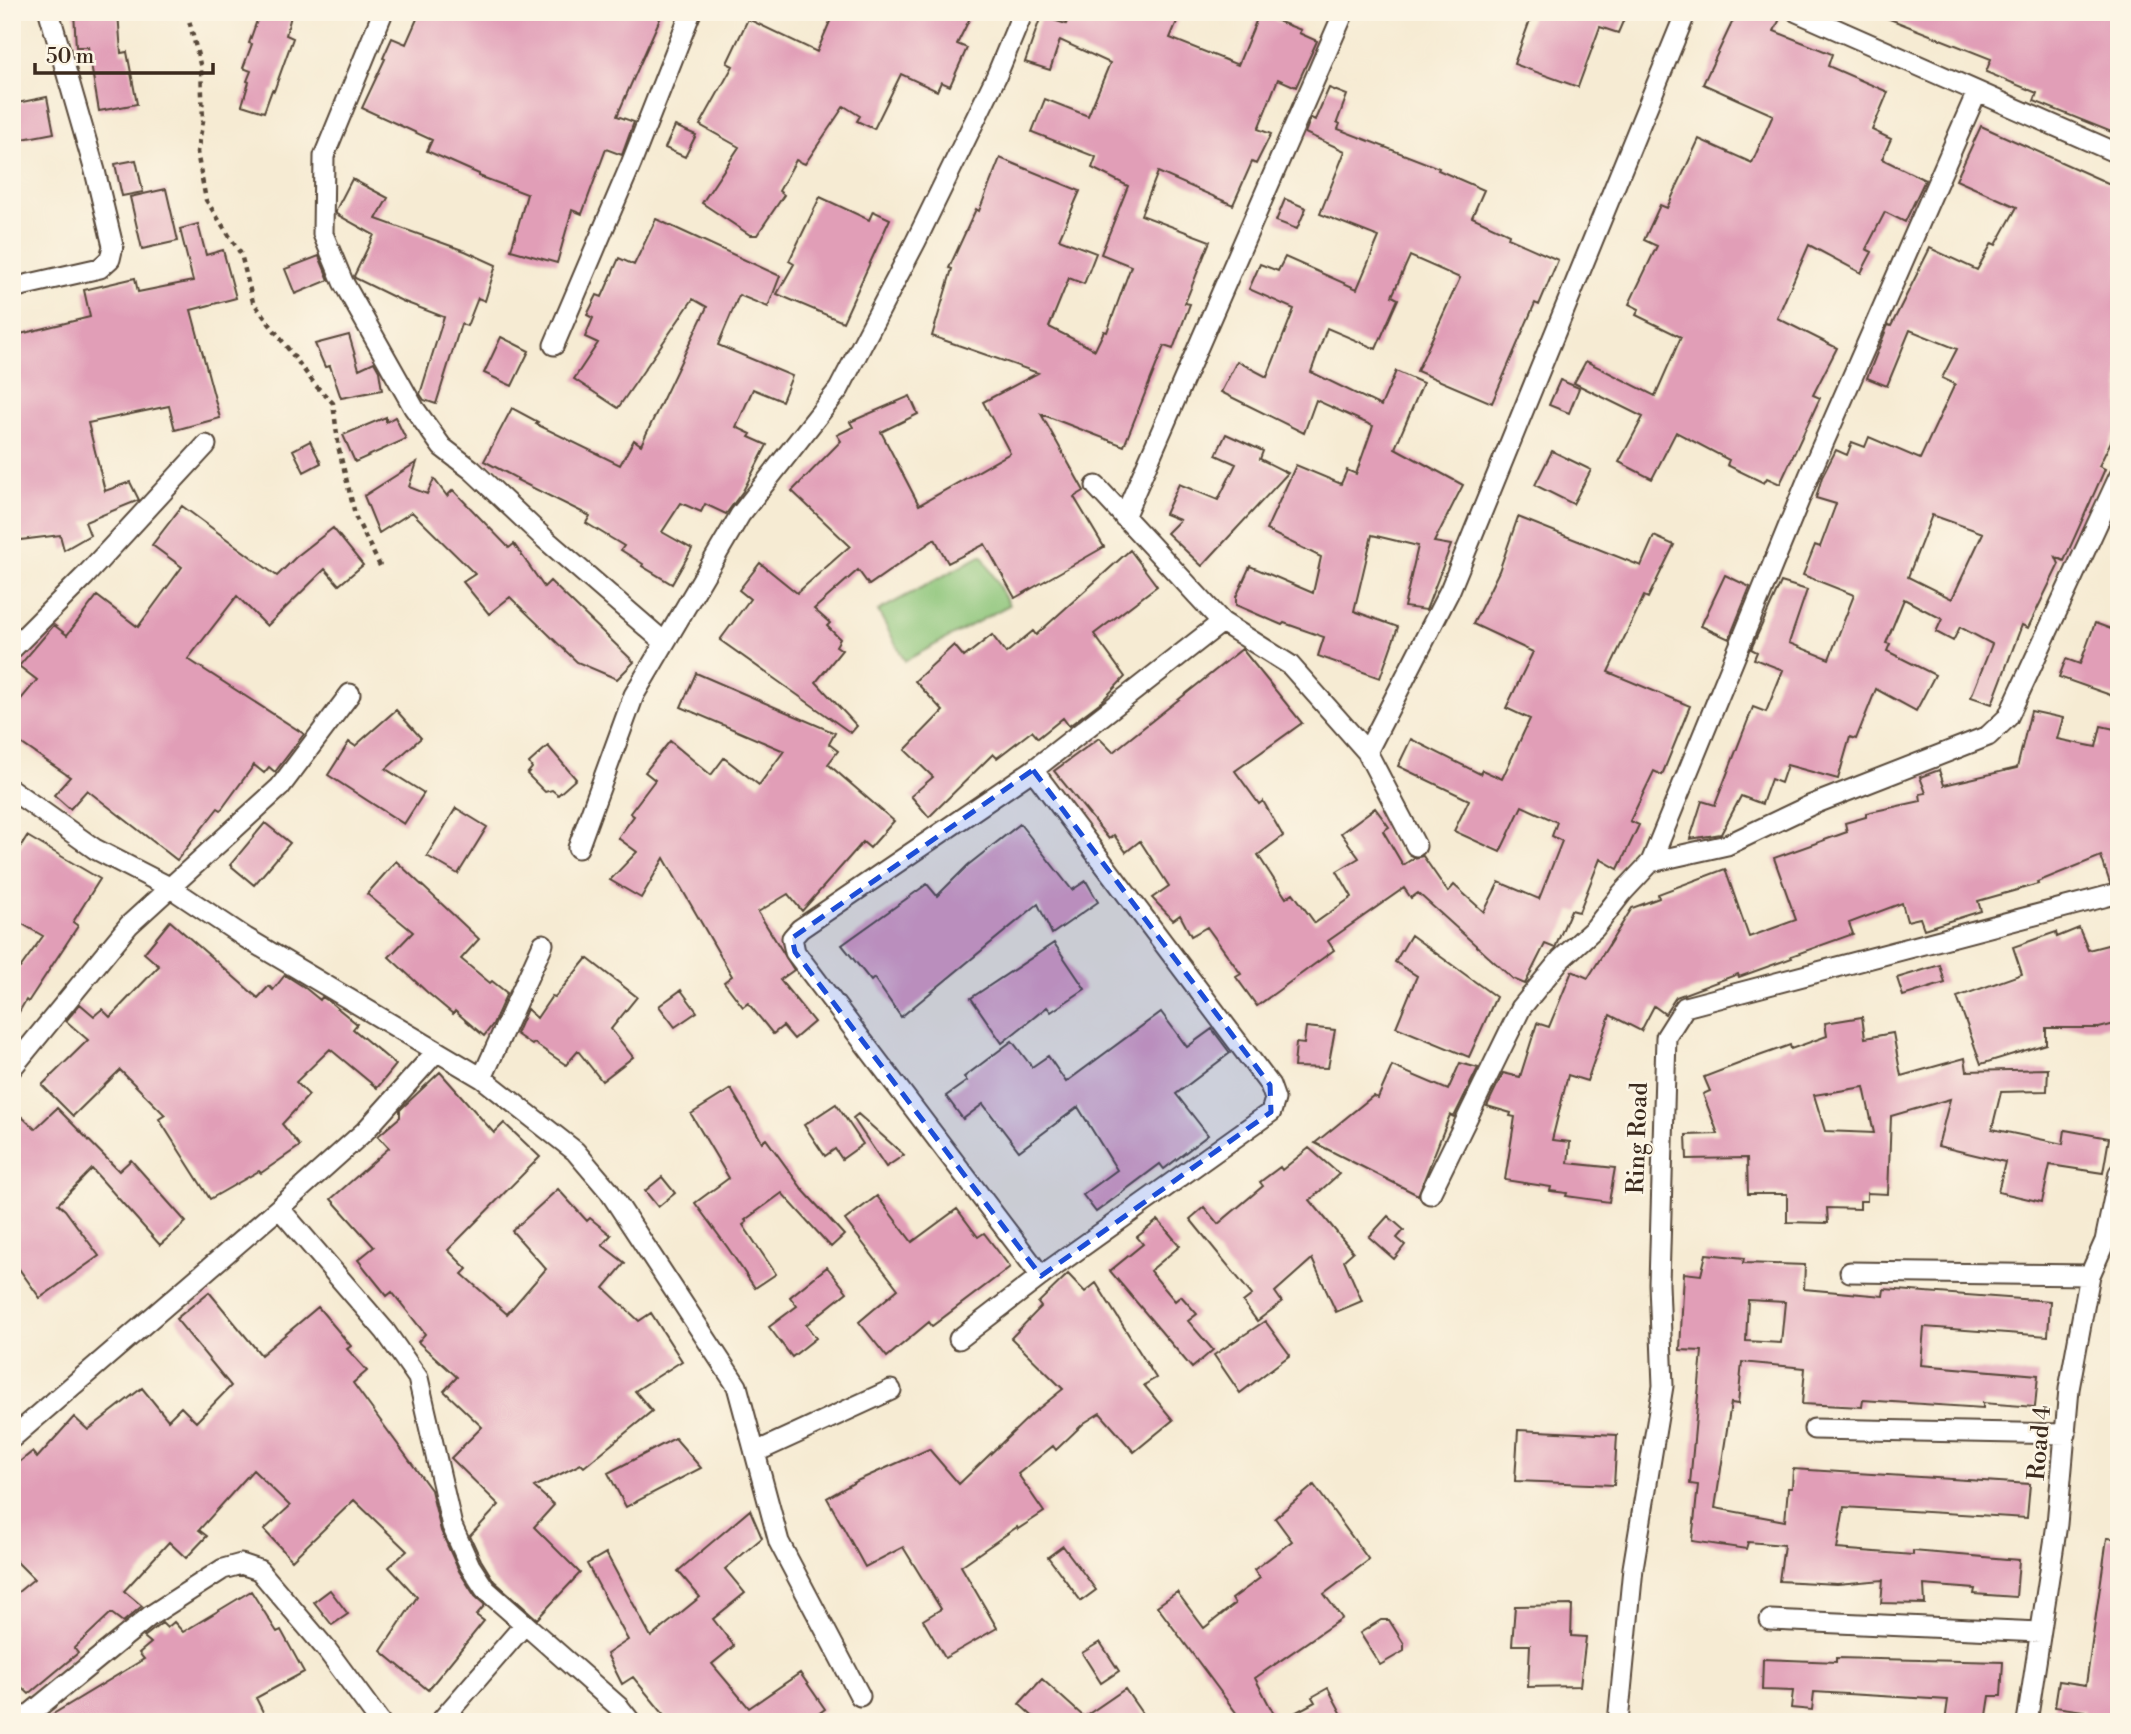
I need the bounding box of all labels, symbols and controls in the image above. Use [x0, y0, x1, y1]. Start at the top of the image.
scale bar [35, 32, 214, 76]
text: 50 m [46, 44, 94, 70]
street label: Ring Road [1621, 1081, 1655, 1194]
street label: Road 4 [2022, 1404, 2058, 1482]

